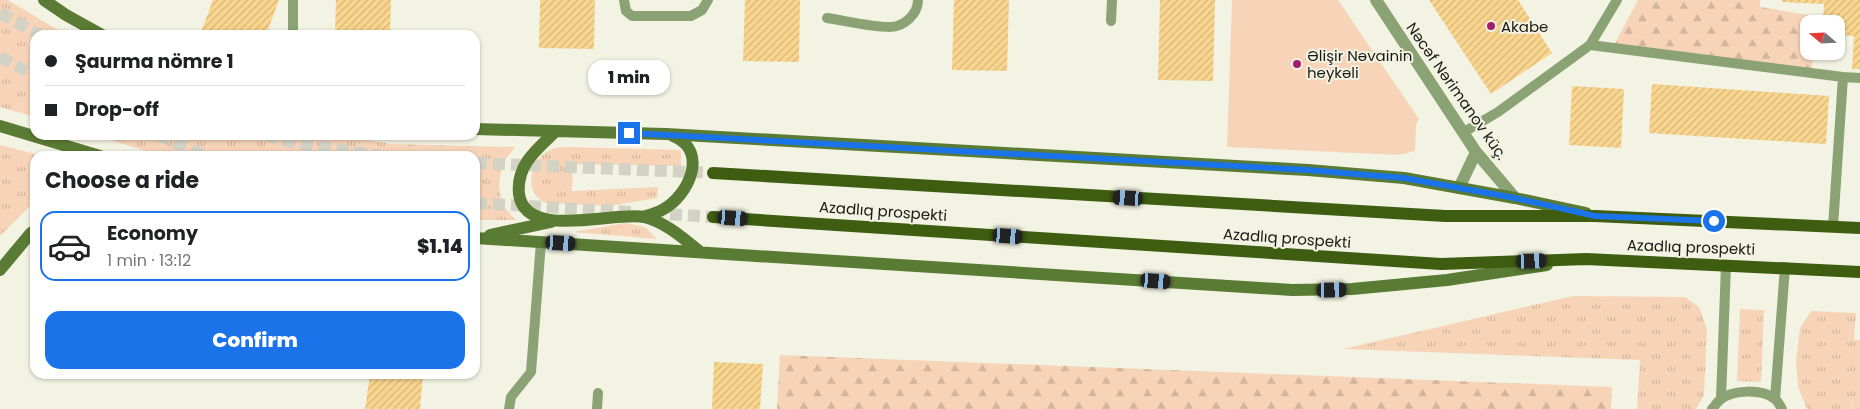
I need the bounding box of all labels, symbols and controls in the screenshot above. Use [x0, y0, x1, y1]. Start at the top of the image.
north arrow [1800, 15, 1845, 60]
map controls [1800, 15, 1845, 60]
place label: Akabe [1501, 16, 1548, 37]
street label: Nəcəf Nərimanov küç. [1402, 18, 1512, 164]
marker: Akabe [1485, 20, 1497, 32]
place label: Əlişir Nəvainin heykəli [1307, 45, 1412, 83]
text: Şaurma nömre 1 [75, 48, 234, 75]
marker: Əlişir Nəvainin heykəli [1291, 58, 1303, 70]
callout: 1 min [588, 61, 670, 96]
text: 1 min [608, 66, 650, 89]
text: Drop-off [75, 96, 159, 123]
route end [618, 122, 640, 144]
text: Choose a ride [45, 165, 199, 196]
car [1112, 190, 1143, 206]
street label: Azadlıq prospekti [818, 196, 948, 226]
car [717, 209, 748, 227]
route start [1703, 210, 1725, 232]
text: Economy [107, 220, 198, 247]
street label: Azadlıq prospekti [1222, 223, 1352, 253]
icon: car [47, 224, 92, 269]
car [992, 227, 1023, 245]
text: $1.14 [417, 233, 463, 260]
street label: Azadlıq prospekti [1627, 234, 1755, 260]
car [545, 235, 576, 251]
text: 1 min · 13:12 [107, 249, 191, 272]
car [1516, 253, 1547, 269]
car [1140, 272, 1171, 290]
car [1316, 282, 1347, 298]
button: Confirm [45, 311, 465, 369]

